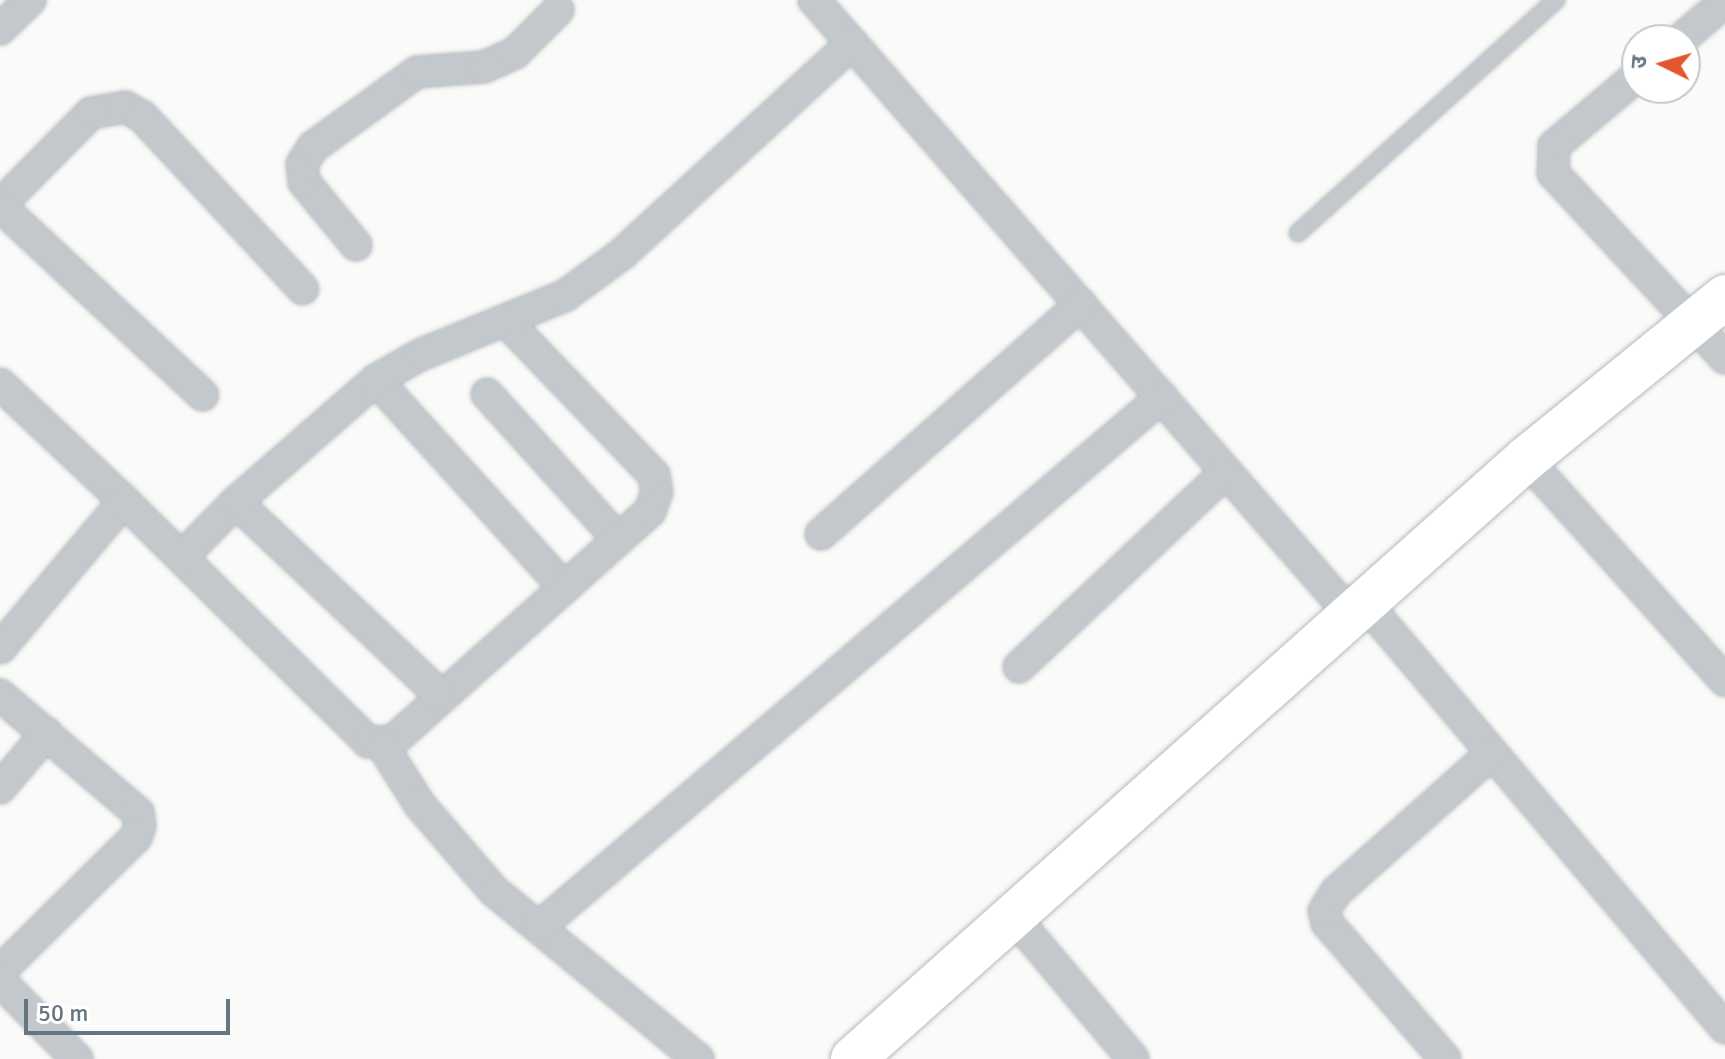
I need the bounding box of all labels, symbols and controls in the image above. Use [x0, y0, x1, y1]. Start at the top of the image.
north arrow [1621, 24, 1701, 104]
text: उ [1625, 54, 1653, 70]
scale bar [28, 983, 234, 1033]
text: 50 m [38, 998, 88, 1028]

